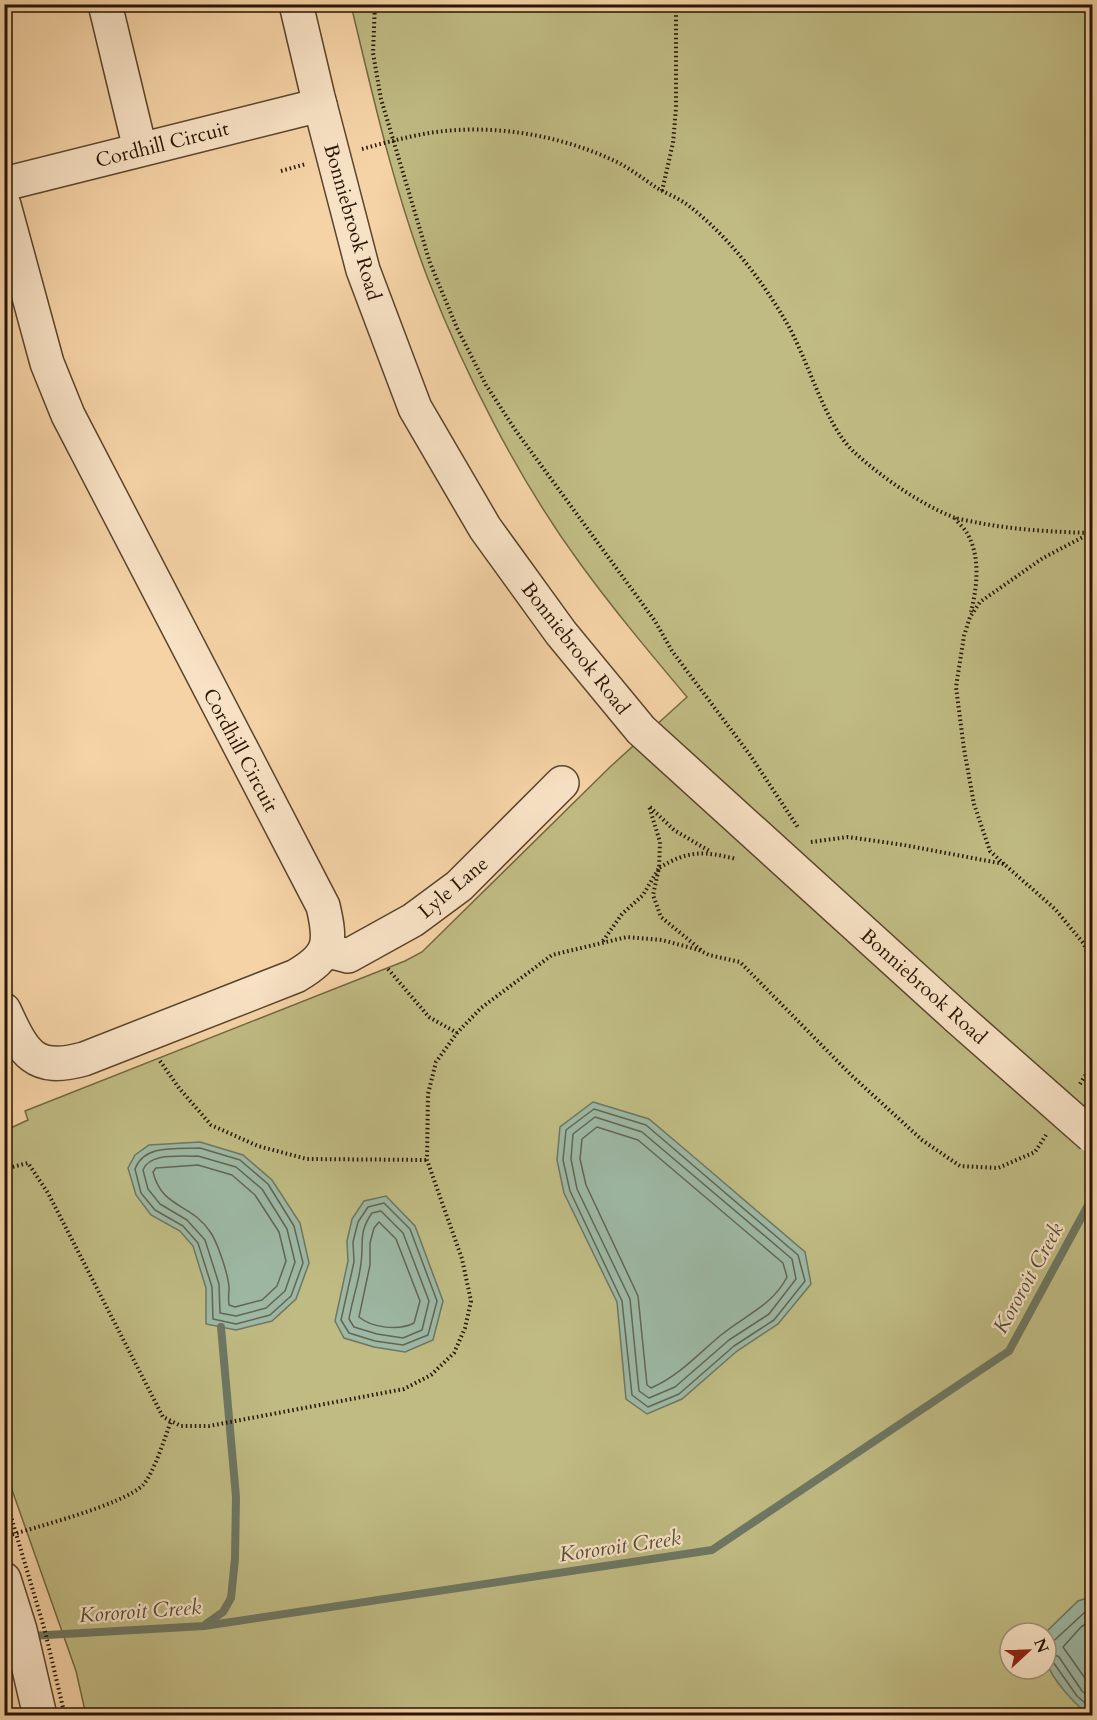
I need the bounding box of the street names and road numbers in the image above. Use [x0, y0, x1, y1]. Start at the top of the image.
street label: Cordhill Circuit [93, 115, 232, 174]
street label: Bonniebrook Road [317, 141, 388, 304]
street label: Bonniebrook Road [515, 576, 636, 721]
street label: Cordhill Circuit [197, 684, 285, 817]
street label: Lyle Lane [413, 850, 494, 925]
street label: Bonniebrook Road [855, 922, 993, 1051]

